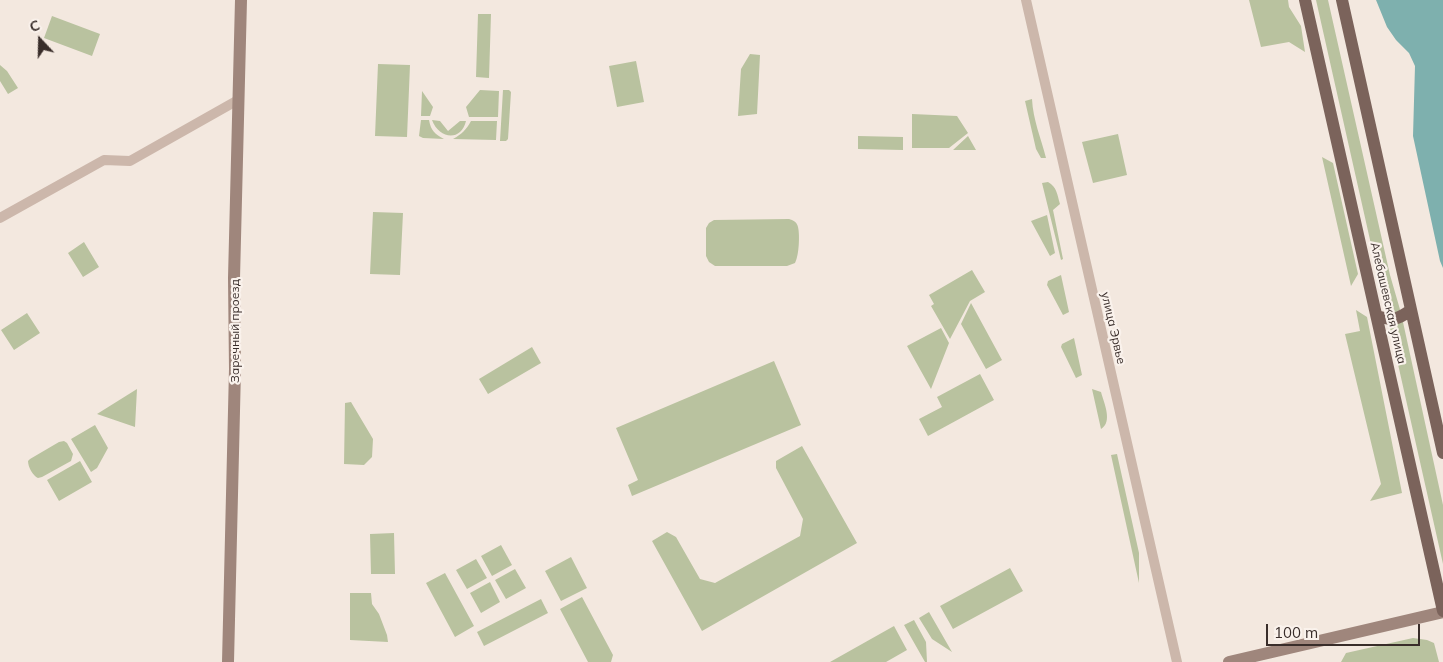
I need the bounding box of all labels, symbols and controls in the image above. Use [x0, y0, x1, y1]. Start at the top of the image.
north arrow [15, 15, 65, 65]
text: С [27, 16, 42, 36]
street label: Алебашевская улица [1367, 241, 1409, 365]
street label: Заречный проезд [228, 279, 242, 383]
street label: улица Эрвье [1098, 291, 1128, 365]
scale bar [1268, 614, 1422, 646]
text: 100 m [1274, 623, 1318, 642]

